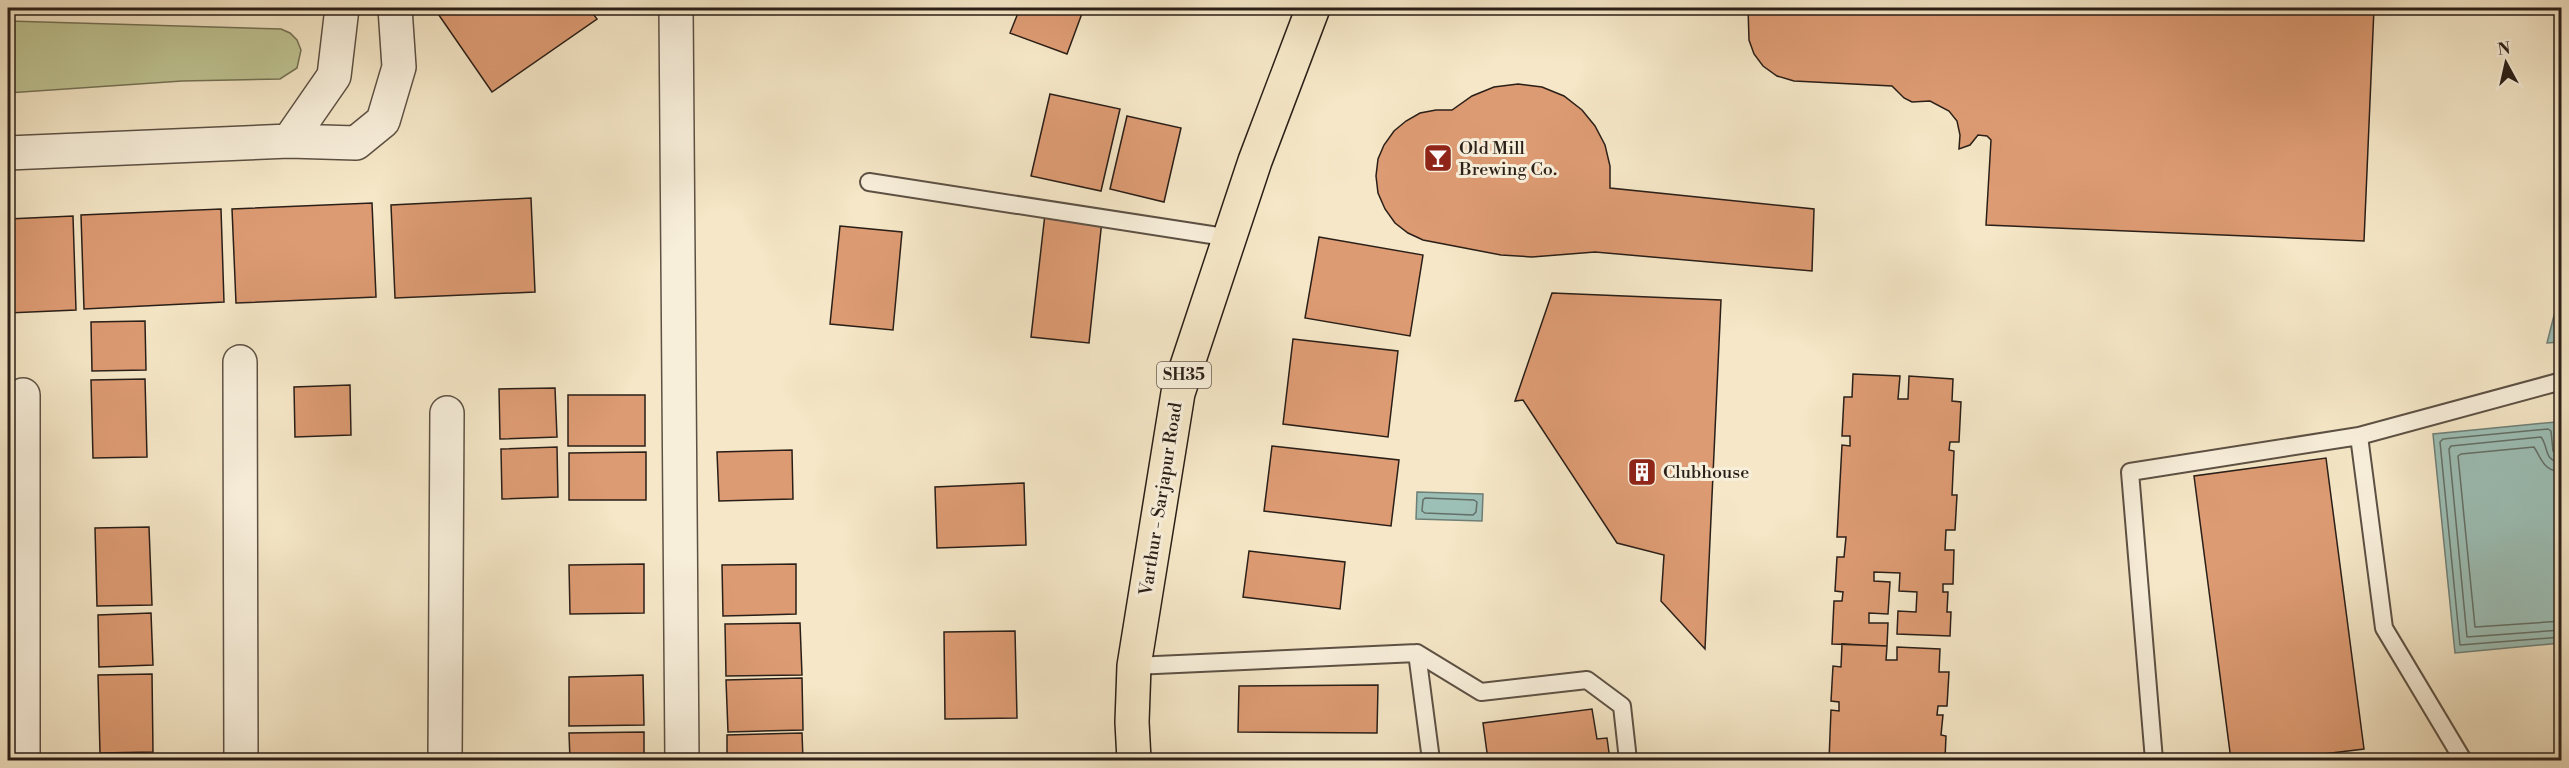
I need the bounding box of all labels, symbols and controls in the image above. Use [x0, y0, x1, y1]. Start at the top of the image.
north arrow [2476, 33, 2536, 93]
text: N [2496, 38, 2512, 60]
place label: Old Mill Brewing Co. [1458, 137, 1557, 181]
bar icon: Old Mill Brewing Co. [1422, 142, 1454, 174]
road number: SH35 [1157, 362, 1211, 388]
street label: Varthur - Sarjapur Road [1134, 400, 1188, 598]
building icon: Clubhouse [1626, 456, 1658, 488]
place label: Clubhouse [1663, 461, 1749, 484]

